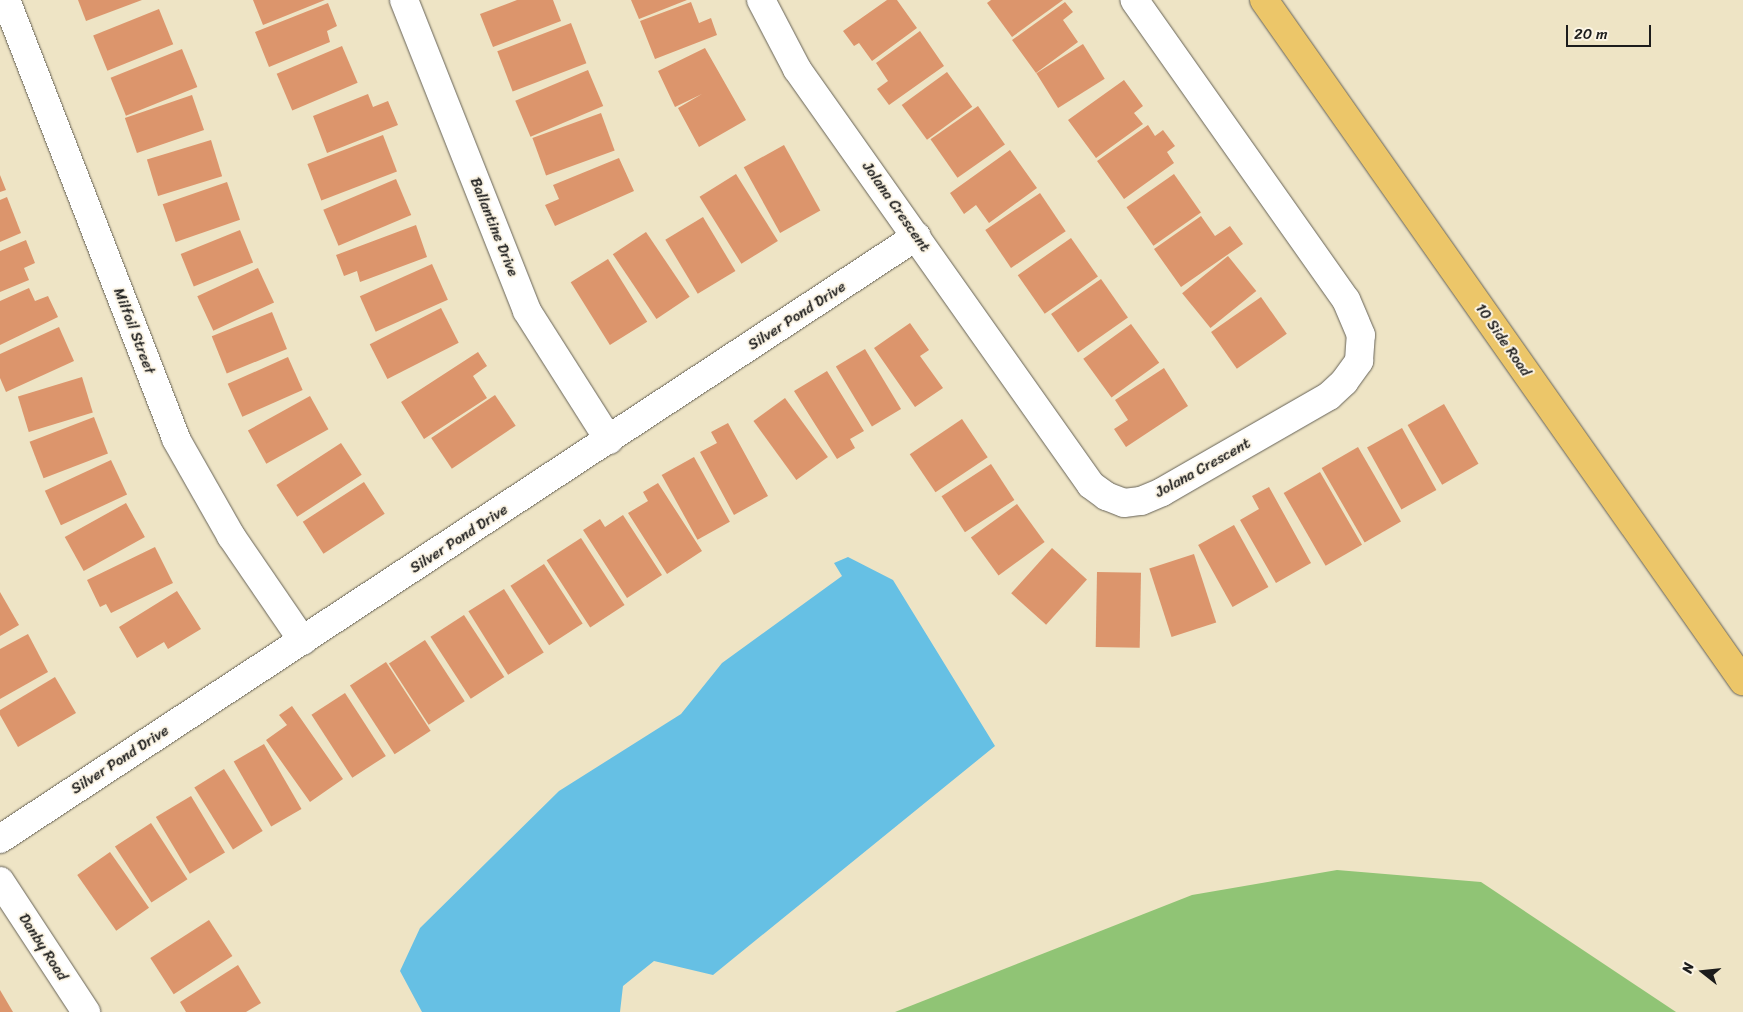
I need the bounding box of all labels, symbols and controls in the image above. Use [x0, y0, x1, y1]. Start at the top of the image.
scale bar [1568, 15, 1653, 47]
text: 20 m [1574, 21, 1608, 47]
street label: Jolana Crescent [858, 158, 934, 256]
street label: Ballantine Drive [466, 175, 522, 279]
street label: Silver Pond Drive [745, 278, 849, 354]
street label: Milfoil Street [109, 285, 159, 377]
street label: 10 Side Road [1471, 300, 1535, 380]
street label: Jolana Crescent [1152, 434, 1254, 502]
street label: Silver Pond Drive [407, 501, 511, 577]
street label: Silver Pond Drive [68, 722, 172, 798]
street label: Danby Road [15, 910, 71, 984]
north arrow [1678, 947, 1728, 997]
text: N [1675, 960, 1701, 976]

